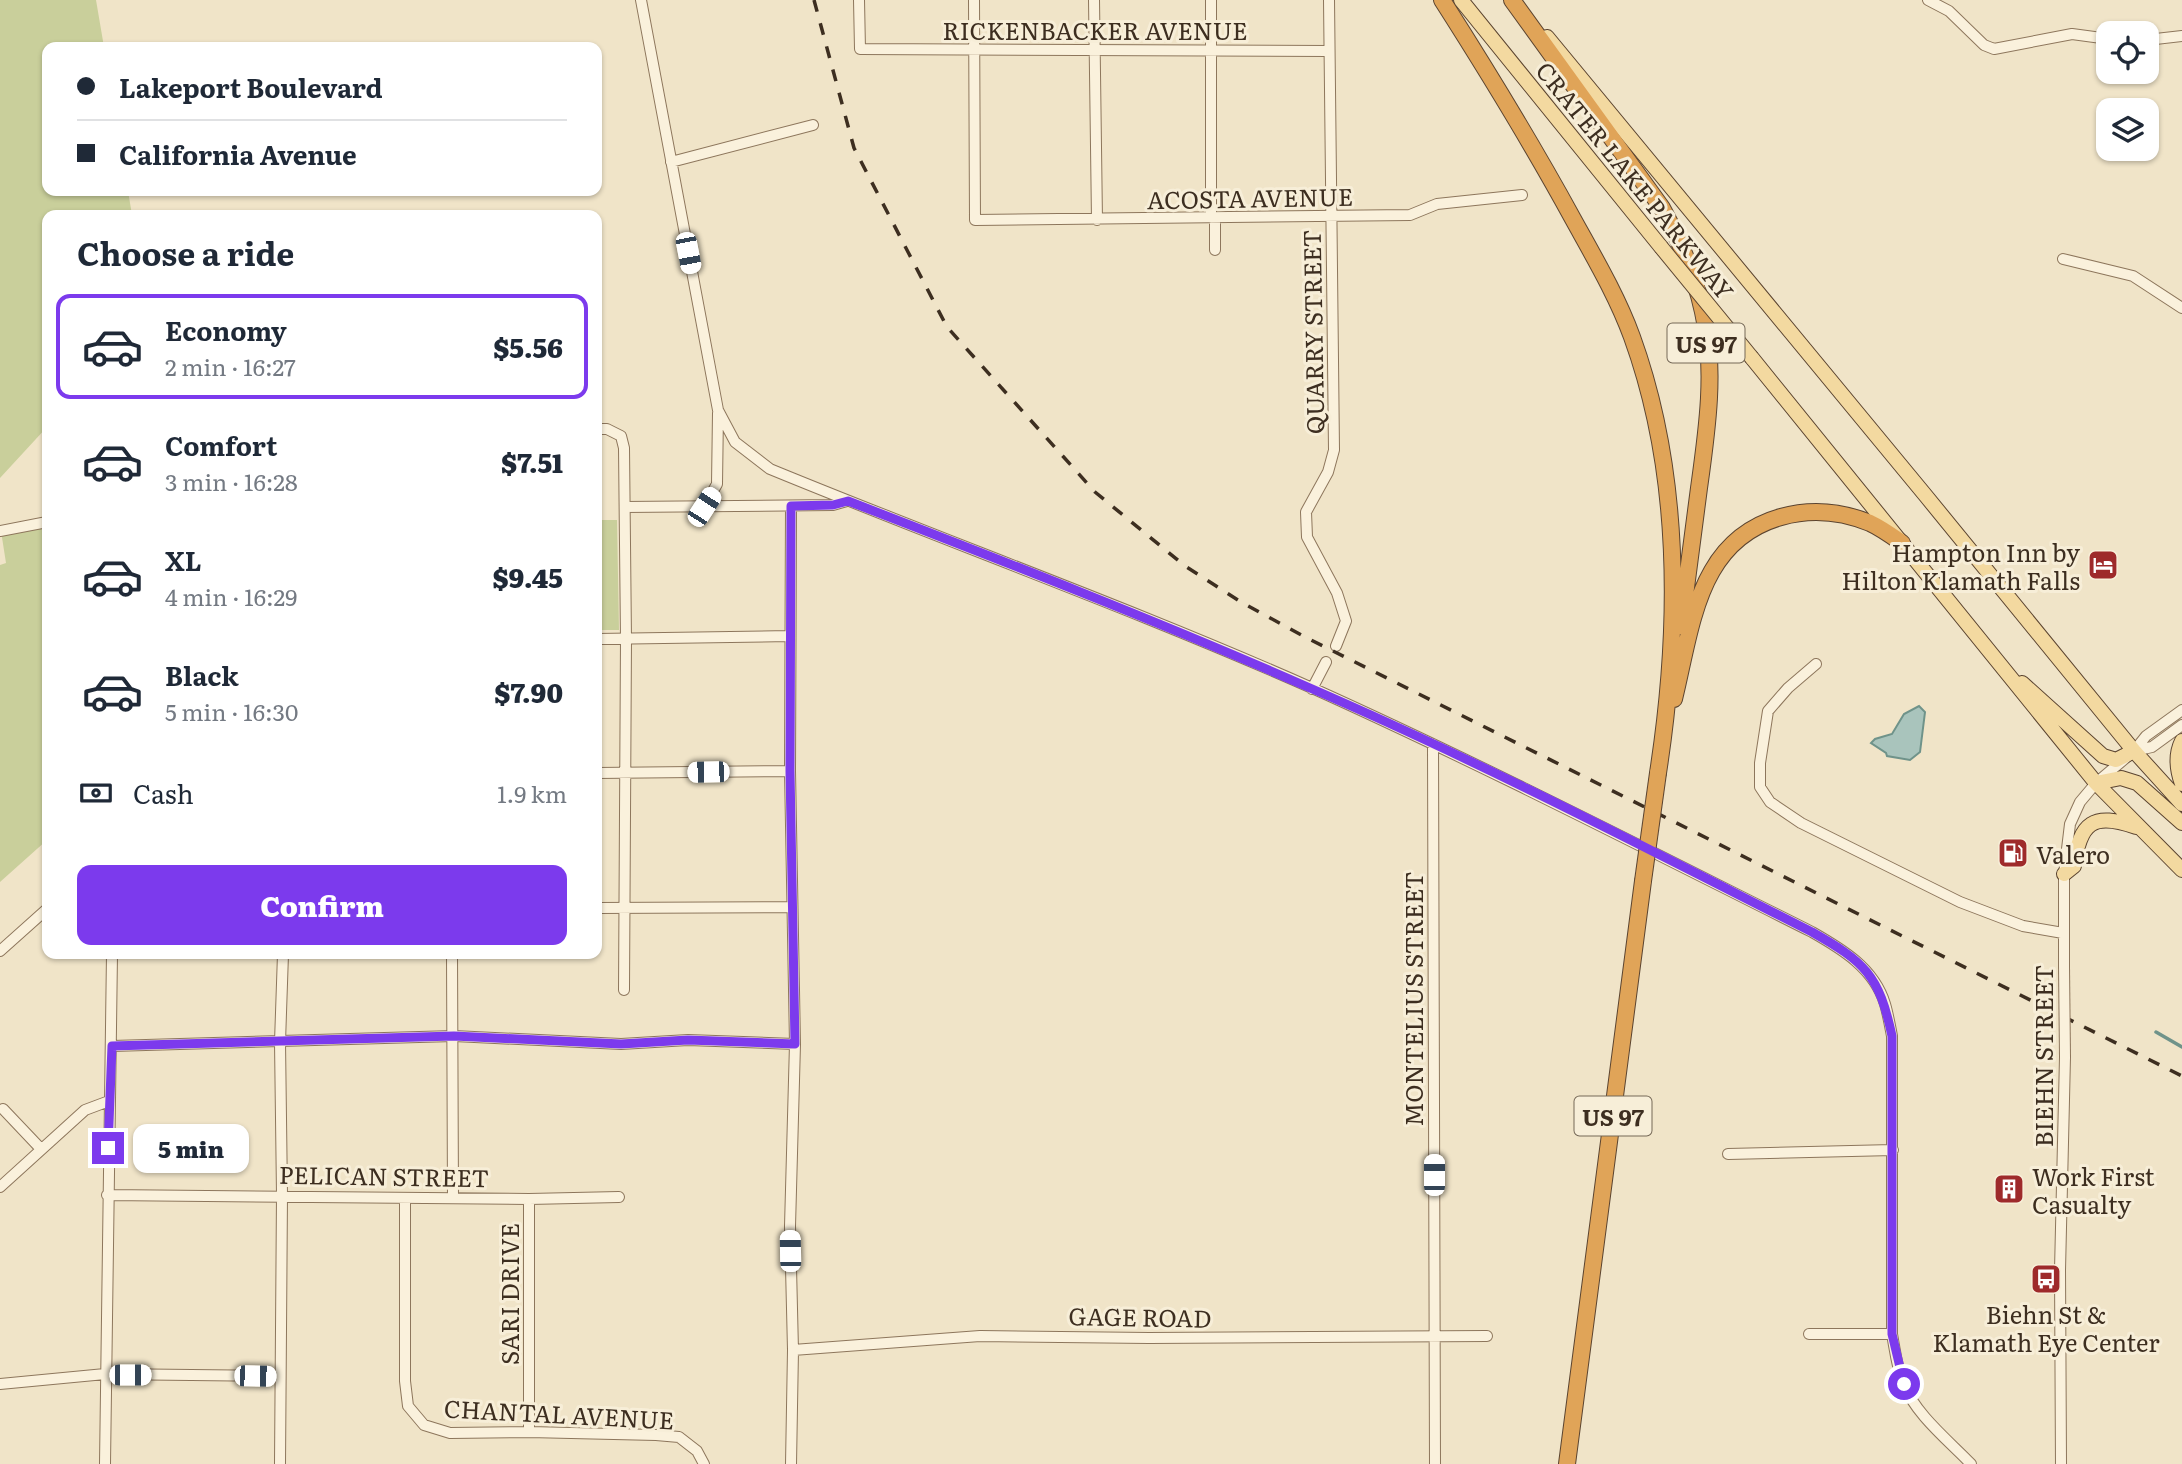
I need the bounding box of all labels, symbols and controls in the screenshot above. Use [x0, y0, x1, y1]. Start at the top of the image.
street label: RICKENBACKER AVENUE [942, 12, 1248, 47]
map controls [2096, 21, 2159, 161]
button: locate [2096, 21, 2159, 84]
street label: CRATER LAKE PARKWAY [1529, 53, 1743, 307]
text: Lakeport Boulevard [119, 67, 383, 106]
button: layers [2096, 98, 2159, 161]
text: California Avenue [119, 134, 357, 173]
street label: ACOSTA AVENUE [1147, 178, 1353, 216]
text: Choose a ride [77, 228, 294, 276]
street label: QUARRY STREET [1293, 229, 1331, 435]
car [674, 230, 703, 276]
text: Economy [165, 310, 287, 349]
icon: car [81, 315, 144, 378]
road number: US 97 [1668, 324, 1744, 362]
text: $5.56 [493, 327, 563, 366]
text: 2 min · 16:27 [165, 349, 296, 383]
text: Comfort [165, 425, 277, 464]
icon: car [81, 430, 144, 493]
text: $7.51 [501, 442, 563, 481]
text: 3 min · 16:28 [165, 464, 298, 498]
car [684, 484, 725, 530]
place label: Hampton Inn by Hilton Klamath Falls [1842, 534, 2080, 597]
text: XL [165, 540, 202, 579]
icon: car [81, 545, 144, 608]
hotel icon: Hampton Inn by Hilton Klamath Falls [2086, 548, 2120, 582]
text: $9.45 [493, 557, 563, 596]
text: 4 min · 16:29 [165, 579, 297, 613]
text: Black [165, 655, 239, 694]
icon: car [81, 660, 144, 723]
text: $7.90 [494, 672, 563, 711]
text: 5 min · 16:30 [165, 694, 298, 728]
car [687, 761, 730, 783]
text: Cash [133, 773, 194, 812]
icon: cash [77, 774, 115, 812]
text: 1.9 km [497, 776, 567, 810]
fuel station icon: Valero [1996, 836, 2030, 870]
place label: Valero [2036, 836, 2110, 871]
button: Confirm [77, 865, 567, 945]
street label: MONTELIUS STREET [1395, 872, 1430, 1126]
street label: BIEHN STREET [2025, 965, 2060, 1147]
road number: US 97 [1574, 1096, 1652, 1135]
callout: 5 min [132, 1124, 248, 1172]
text: 5 min [158, 1131, 224, 1165]
route end [92, 1132, 124, 1164]
car [1424, 1154, 1445, 1196]
street label: PELICAN STREET [279, 1156, 489, 1194]
place label: Work First Casualty [2032, 1158, 2155, 1221]
building icon: Work First Casualty [1992, 1172, 2026, 1206]
street label: SARI DRIVE [491, 1223, 526, 1365]
car [780, 1230, 801, 1272]
bus stop icon: Biehn St & Klamath Eye Center [2029, 1262, 2063, 1296]
place label: Biehn St & Klamath Eye Center [1932, 1296, 2160, 1359]
street label: GAGE ROAD [1068, 1297, 1212, 1335]
car [110, 1365, 152, 1386]
car [234, 1365, 277, 1387]
route start [1888, 1368, 1920, 1400]
street label: CHANTAL AVENUE [443, 1389, 675, 1437]

